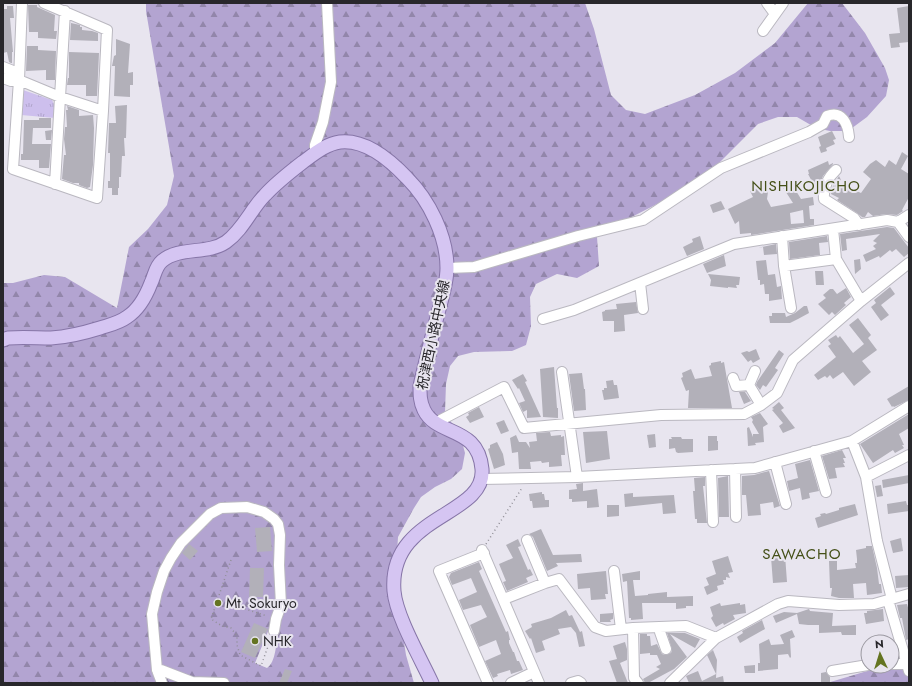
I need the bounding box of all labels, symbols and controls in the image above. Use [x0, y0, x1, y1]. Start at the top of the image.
district label: NISHIKOJICHO [751, 175, 861, 197]
street label: 祝津西小路中央線 [412, 278, 454, 392]
district label: SAWACHO [762, 543, 842, 565]
place label: Mt. Sokuryo [226, 593, 297, 613]
marker: Mt. Sokuryo [213, 598, 223, 608]
place label: NHK [263, 631, 292, 651]
north arrow [860, 634, 900, 674]
marker: NHK [250, 636, 260, 646]
text: N [874, 636, 884, 652]

